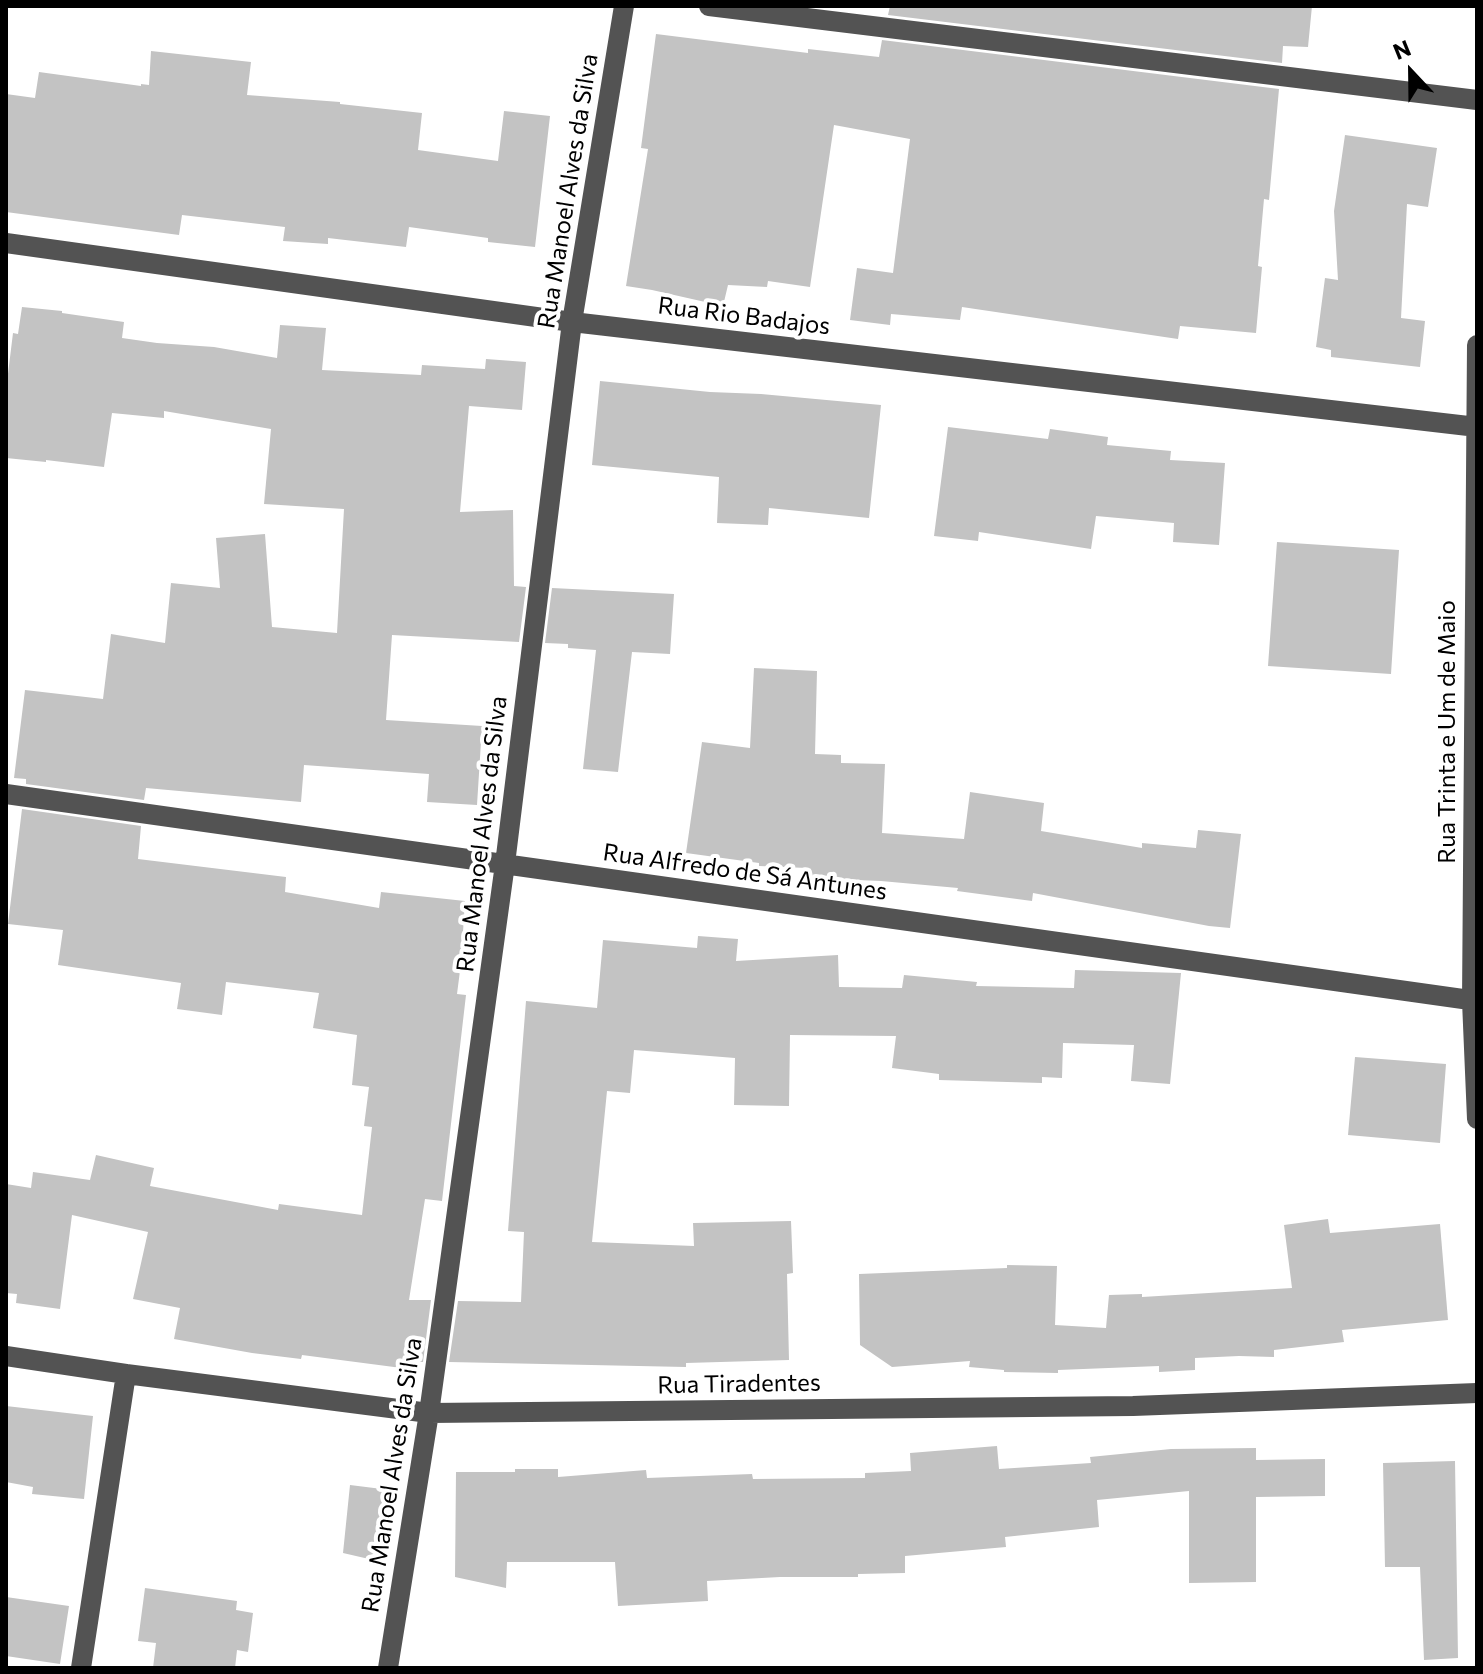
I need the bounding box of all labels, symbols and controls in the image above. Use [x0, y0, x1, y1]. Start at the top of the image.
north arrow [1371, 32, 1451, 112]
text: N [1389, 34, 1415, 65]
street label: Rua Manoel Alves da Silva [532, 51, 604, 331]
street label: Rua Rio Badajos [656, 291, 832, 341]
street label: Rua Trinta e Um de Maio [1433, 600, 1461, 864]
street label: Rua Manoel Alves da Silva [451, 694, 513, 974]
street label: Rua Alfredo de Sá Antunes [601, 838, 889, 906]
street label: Rua Manoel Alves da Silva [356, 1335, 428, 1615]
street label: Rua Tiradentes [657, 1368, 821, 1400]

